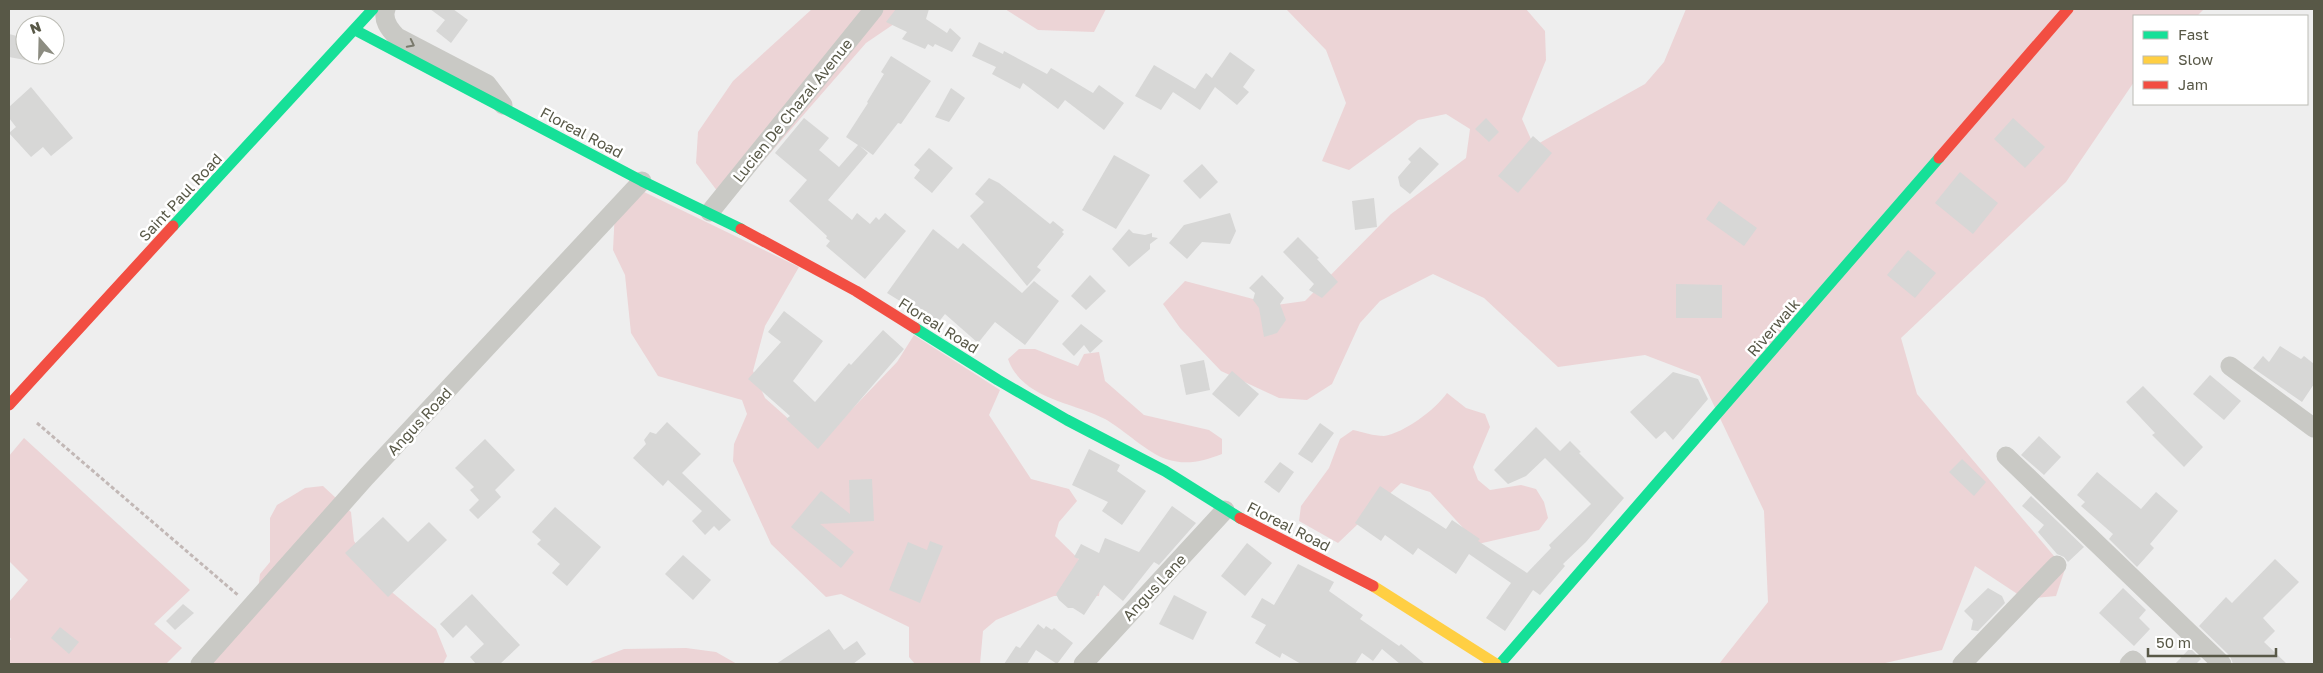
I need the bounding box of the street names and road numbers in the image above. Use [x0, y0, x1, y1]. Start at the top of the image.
street label: Lucien De Chazal Avenue [728, 34, 856, 185]
street label: Floreal Road [538, 103, 626, 161]
street label: Saint Paul Road [135, 149, 225, 245]
street label: Floreal Road [896, 293, 982, 357]
street label: Riverwalk [1743, 294, 1803, 360]
street label: Angus Road [383, 383, 455, 459]
street label: Floreal Road [1244, 497, 1334, 555]
street label: Angus Lane [1119, 550, 1190, 624]

